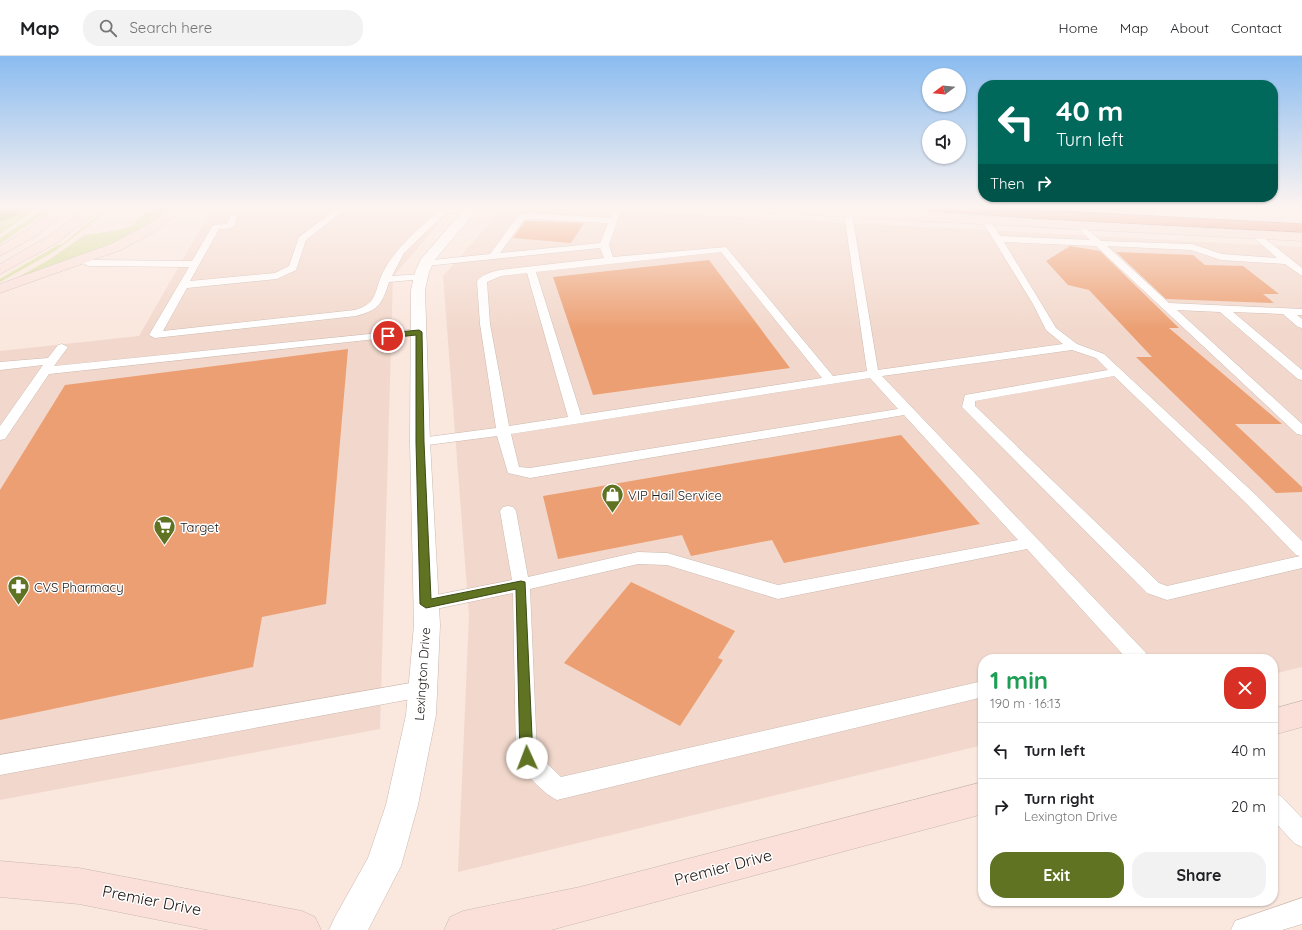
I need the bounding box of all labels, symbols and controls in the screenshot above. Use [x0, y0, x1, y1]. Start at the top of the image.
search box [83, 10, 363, 46]
text: Map [20, 16, 59, 40]
icon: search [97, 17, 119, 39]
text: Search here [129, 18, 212, 37]
text: Home [1059, 19, 1098, 37]
text: Map [1120, 19, 1148, 37]
text: About [1170, 19, 1209, 37]
text: Contact [1231, 19, 1282, 37]
north arrow [922, 68, 966, 112]
map controls [922, 68, 966, 164]
text: 40 m [1056, 93, 1123, 128]
icon: left [990, 96, 1042, 148]
button: sound [922, 120, 966, 164]
text: Turn left [1056, 128, 1124, 151]
icon: right [1033, 172, 1055, 194]
text: Then [990, 174, 1025, 193]
pin [371, 319, 405, 353]
icon: arrive [377, 325, 399, 347]
shop icon: VIP Hail Service [600, 482, 626, 515]
place label: VIP Hail Service [628, 487, 722, 503]
supermarket icon: Target [152, 514, 178, 547]
place label: Target [180, 519, 219, 535]
pharmacy icon: CVS Pharmacy [6, 574, 32, 607]
place label: CVS Pharmacy [34, 579, 124, 595]
street label: Lexington Drive [411, 627, 433, 721]
text: 1 min [990, 665, 1048, 695]
button: close [1224, 667, 1266, 709]
text: 190 m · 16:13 [990, 695, 1061, 711]
position arrow [506, 737, 548, 779]
icon: left [990, 740, 1012, 762]
text: Turn left [1024, 741, 1086, 760]
text: 40 m [1231, 741, 1266, 760]
text: Turn right [1024, 789, 1095, 808]
icon: right [990, 796, 1012, 818]
text: 20 m [1231, 797, 1266, 816]
text: Lexington Drive [1024, 808, 1117, 824]
street label: Premier Drive [672, 844, 774, 890]
button: Exit [990, 852, 1124, 898]
button: Share [1132, 852, 1266, 898]
street label: Premier Drive [101, 881, 203, 919]

